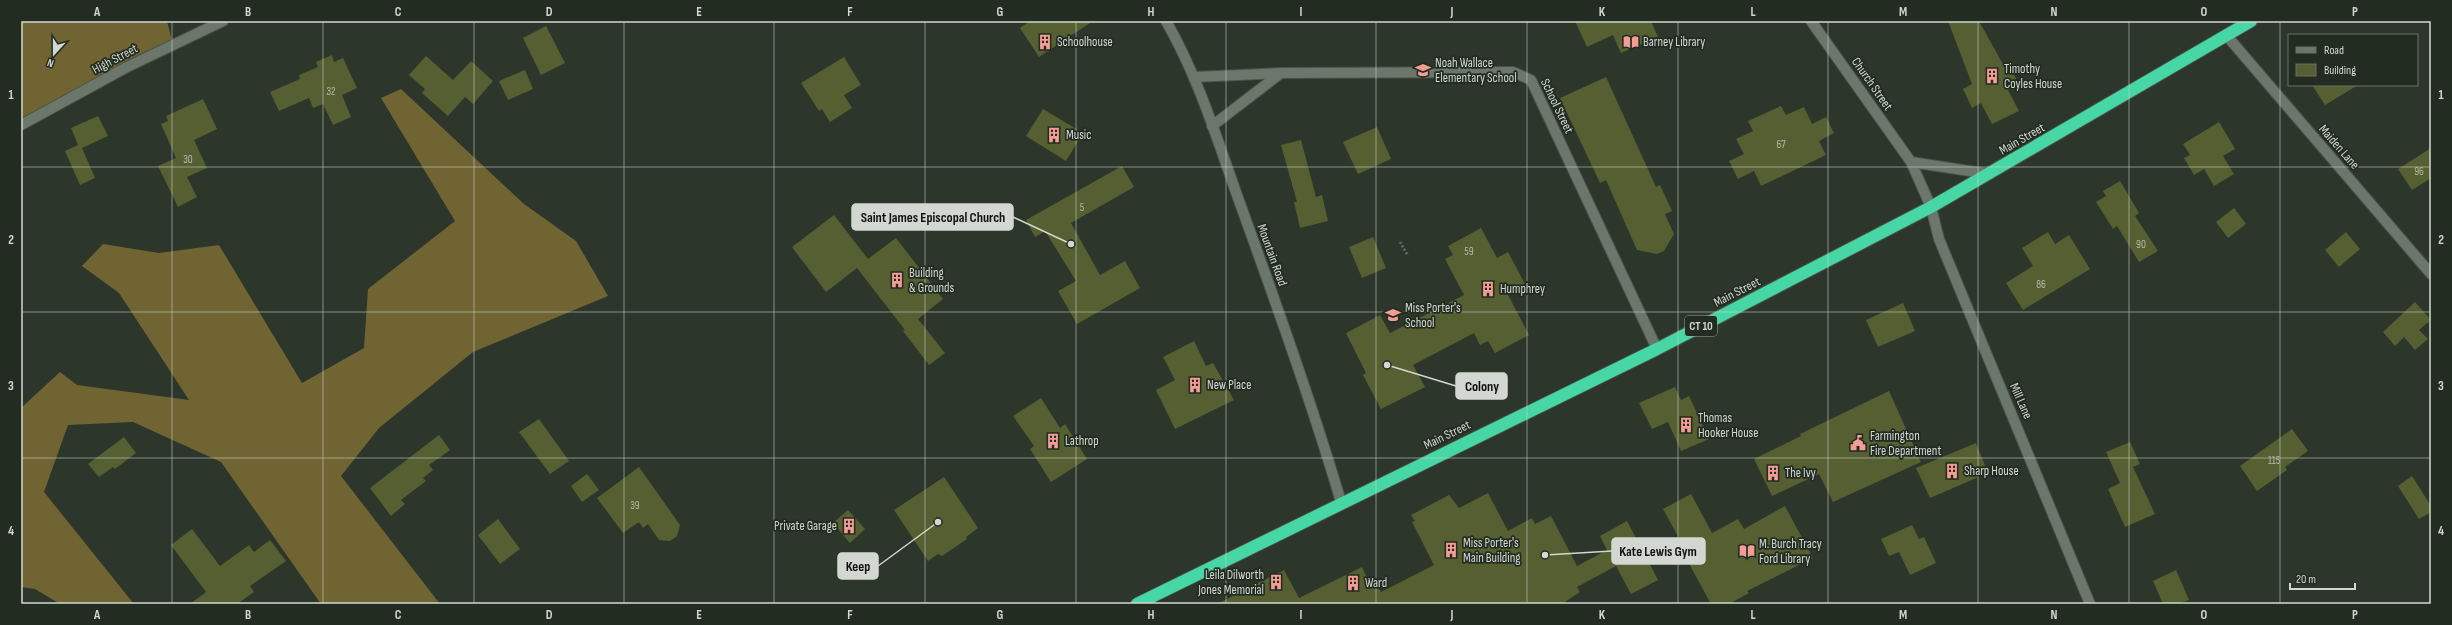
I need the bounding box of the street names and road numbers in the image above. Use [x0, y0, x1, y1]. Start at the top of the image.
street label: High Street [89, 40, 141, 78]
street label: Church Street [1848, 54, 1896, 114]
street label: School Street [1537, 76, 1577, 136]
street label: Main Street [1996, 120, 2048, 158]
street label: Maiden Lane [2315, 121, 2363, 173]
street label: Mountain Road [1253, 222, 1291, 288]
street label: Main Street [1711, 273, 1763, 311]
road number: CT 10 [1685, 316, 1717, 336]
street label: Mill Lane [2006, 381, 2036, 421]
street label: Main Street [1421, 417, 1473, 453]

